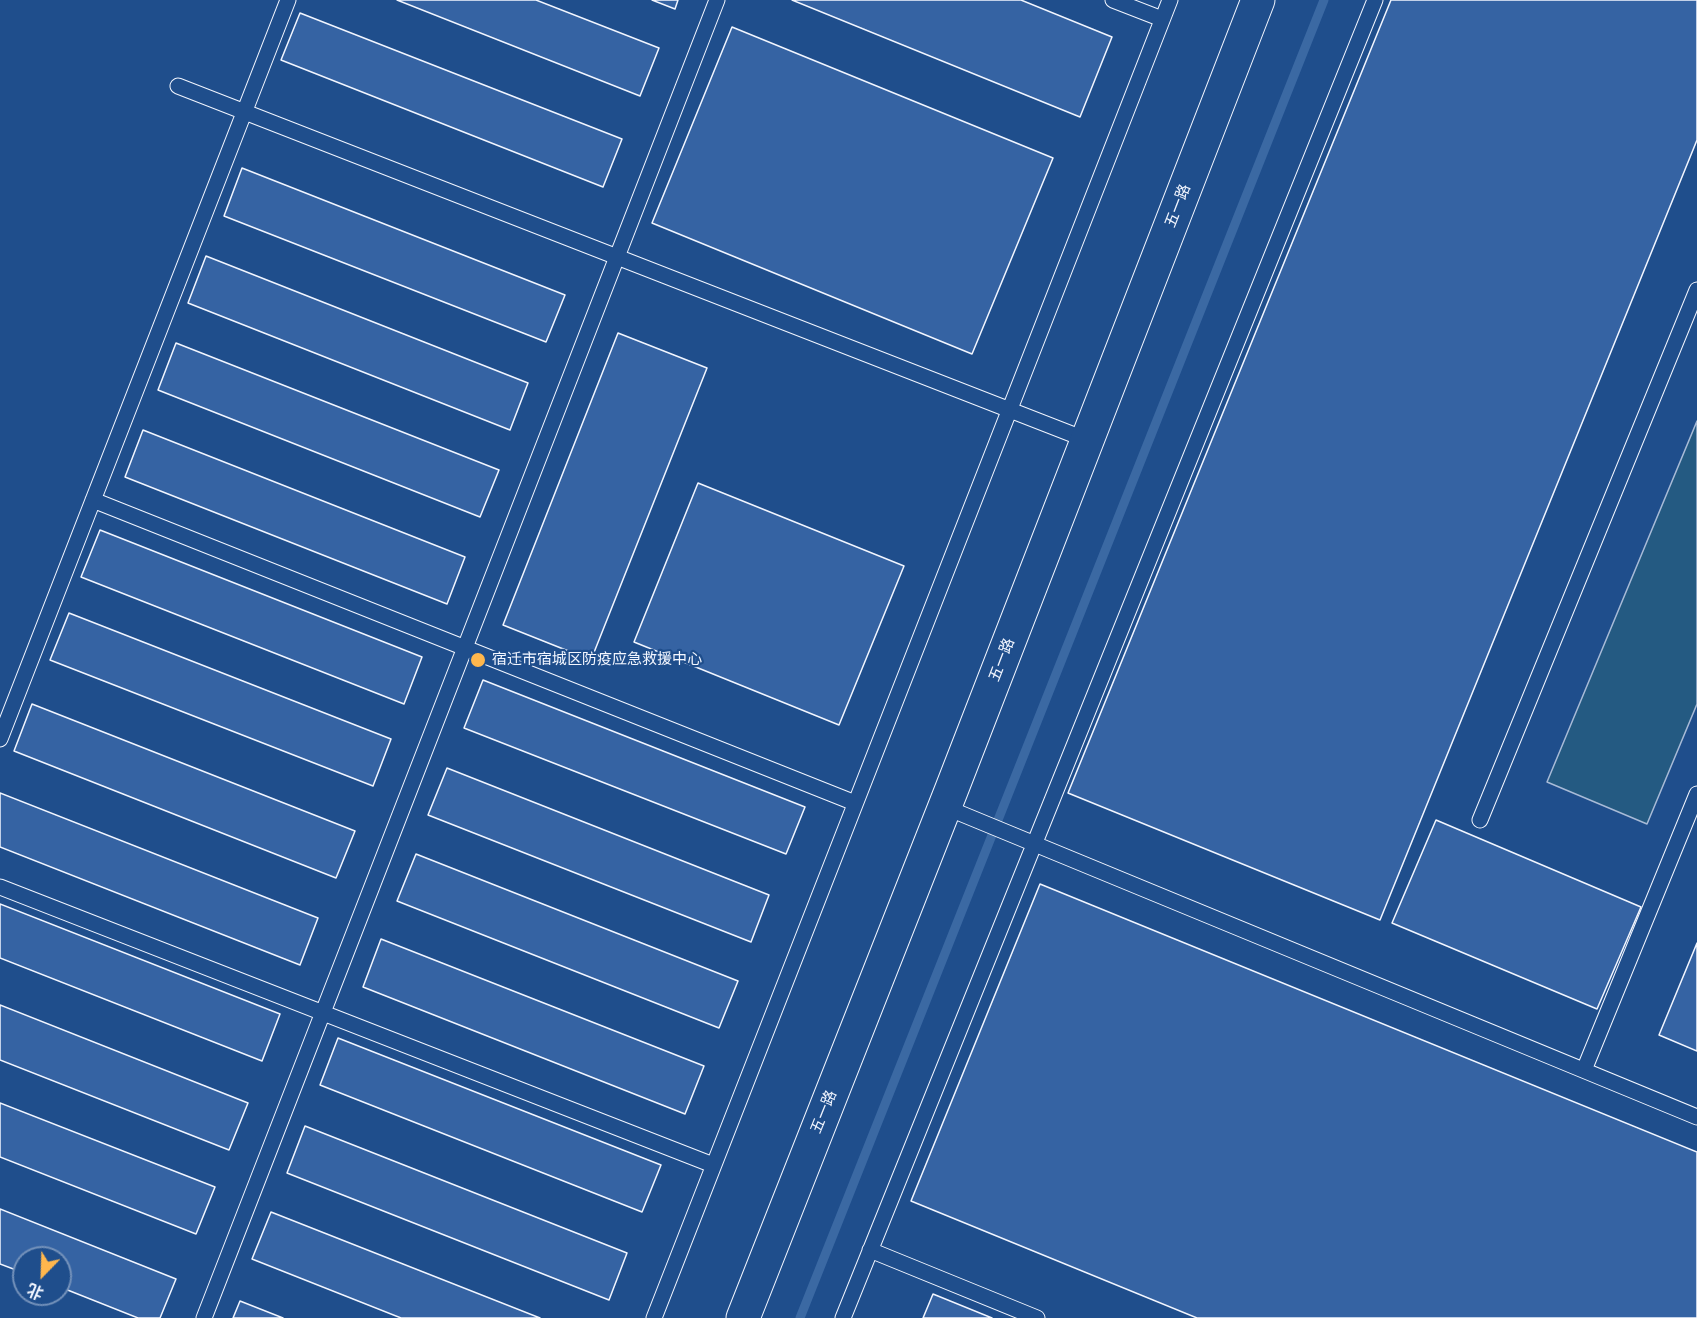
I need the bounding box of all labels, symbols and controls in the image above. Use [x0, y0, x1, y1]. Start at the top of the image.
street label: 五一路 [1162, 182, 1194, 230]
street label: 五一路 [986, 636, 1018, 684]
marker: 宿迁市宿城区防疫应急救援中心 [469, 651, 487, 669]
place label: 宿迁市宿城区防疫应急救援中心 [492, 651, 702, 669]
street label: 五一路 [807, 1088, 841, 1136]
north arrow [12, 1246, 72, 1306]
text: 北 [24, 1279, 47, 1303]

